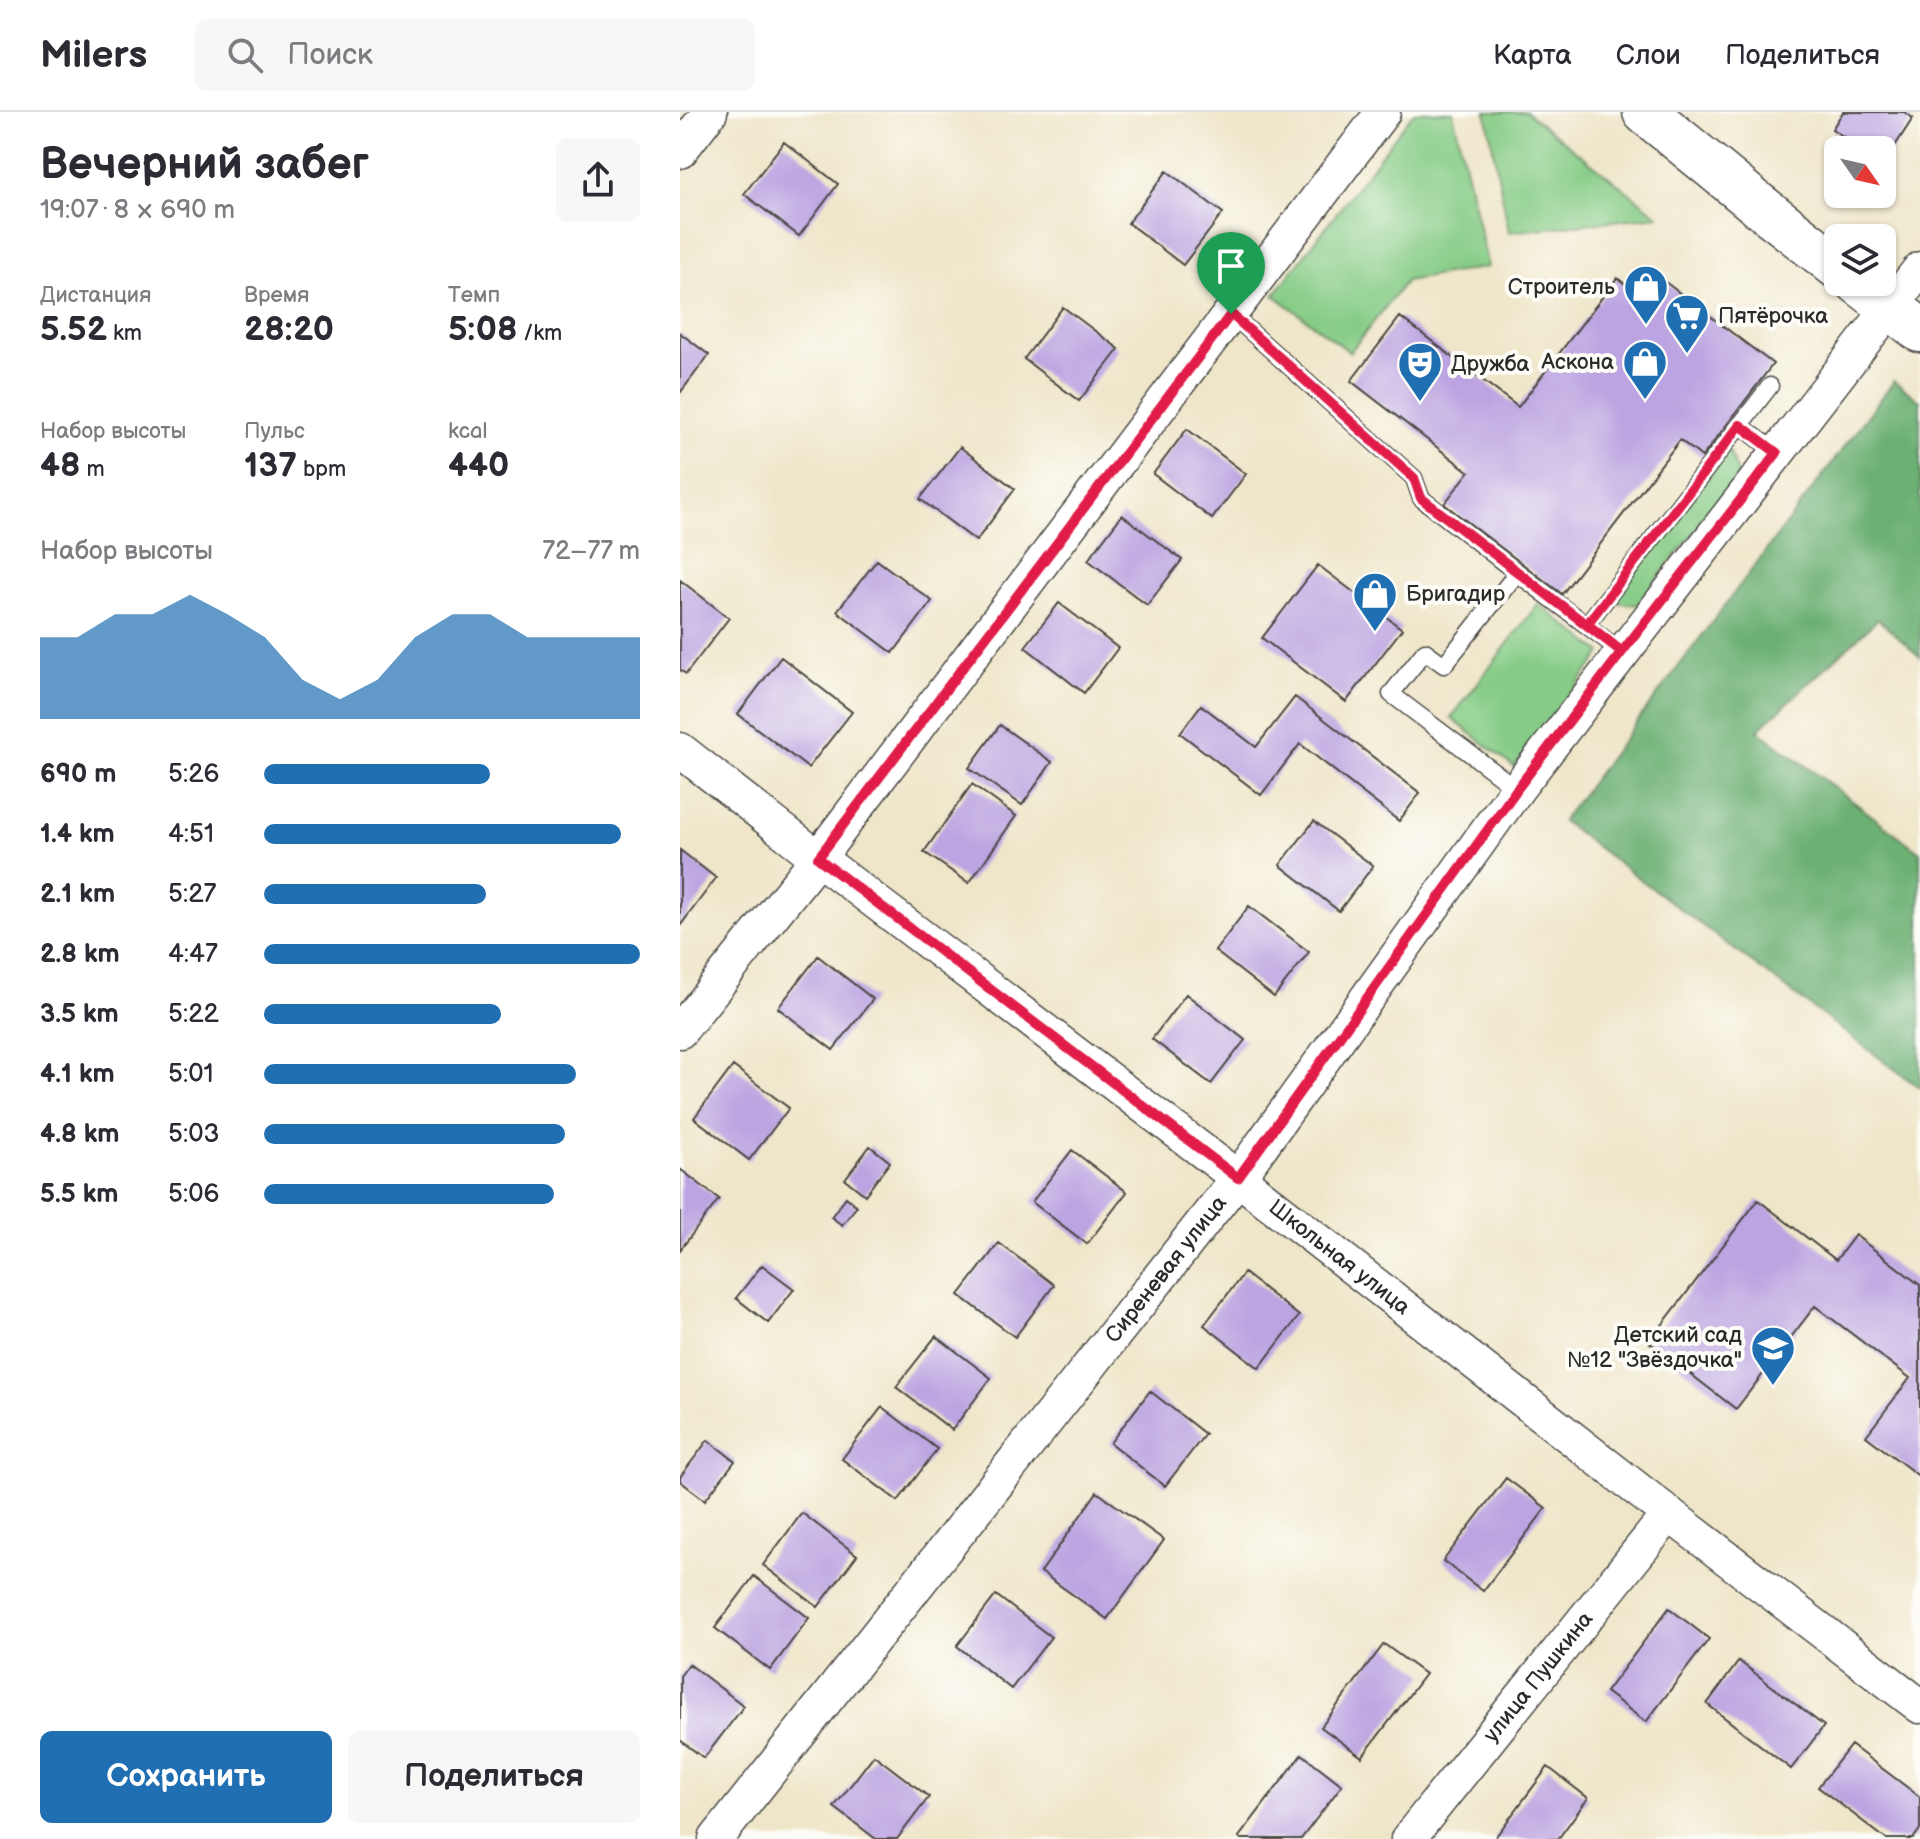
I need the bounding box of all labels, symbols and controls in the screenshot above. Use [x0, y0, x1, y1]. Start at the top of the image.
search box [195, 19, 755, 91]
text: Milers [40, 33, 147, 78]
icon: search [223, 33, 267, 77]
text: Поиск [287, 37, 373, 73]
text: Карта [1493, 39, 1572, 72]
text: Слои [1616, 39, 1681, 72]
text: Поделиться [1725, 39, 1880, 72]
north arrow [1824, 136, 1896, 208]
map controls [1824, 136, 1896, 296]
text: Вечерний забег [40, 138, 369, 191]
button: share [556, 138, 640, 222]
text: 19:07 · 8 × 690 m [40, 195, 235, 226]
button: layers [1824, 224, 1896, 296]
pin [1197, 232, 1265, 314]
icon: arrive [1209, 244, 1253, 288]
shop icon: Строитель [1622, 263, 1670, 326]
place label: Строитель [1508, 274, 1615, 301]
text: Дистанция [40, 282, 151, 309]
text: Время [244, 282, 309, 309]
text: Темп [448, 282, 500, 309]
supermarket icon: Пятёрочка [1663, 292, 1711, 355]
place label: Пятёрочка [1718, 303, 1828, 330]
text: 5.52 [40, 309, 107, 350]
text: 28:20 [244, 309, 334, 350]
text: 5:08 [448, 309, 517, 350]
text: km [107, 320, 142, 347]
text: /km [517, 320, 562, 347]
shop icon: Аскона [1621, 338, 1669, 401]
theatre icon: Дружба [1396, 340, 1444, 403]
place label: Аскона [1541, 349, 1614, 376]
place label: Дружба [1451, 351, 1530, 378]
text: Набор высоты [40, 418, 186, 445]
text: Пульс [244, 418, 305, 445]
text: kcal [448, 418, 487, 445]
text: 48 [40, 445, 80, 486]
text: 137 [244, 445, 297, 486]
text: 440 [448, 445, 509, 486]
text: m [80, 456, 105, 483]
text: bpm [297, 456, 346, 483]
text: Набор высоты [40, 536, 213, 567]
text: 72–77 m [542, 536, 640, 567]
shop icon: Бригадир [1351, 570, 1399, 633]
place label: Бригадир [1406, 581, 1506, 608]
text: 690 m [40, 759, 116, 790]
text: 5:26 [168, 759, 219, 790]
text: 1.4 km [40, 819, 115, 850]
text: 4:51 [168, 819, 214, 850]
text: 2.1 km [40, 879, 115, 910]
text: 5:27 [168, 879, 216, 910]
text: 2.8 km [40, 939, 120, 970]
text: 4:47 [168, 939, 218, 970]
text: 3.5 km [40, 999, 119, 1030]
text: 5:22 [168, 999, 219, 1030]
text: 4.1 km [40, 1059, 115, 1090]
text: 5:01 [168, 1059, 214, 1090]
text: 4.8 km [40, 1119, 119, 1150]
text: 5:03 [168, 1119, 219, 1150]
text: 5.5 km [40, 1179, 119, 1210]
text: 5:06 [168, 1179, 219, 1210]
street label: Сиреневая улица [1100, 1190, 1232, 1348]
street label: Школьная улица [1263, 1194, 1416, 1321]
place label: Детский сад №12 "Звёздочка" [1567, 1322, 1742, 1374]
school or university icon: Детский сад №12 "Звёздочка" [1749, 1324, 1797, 1387]
street label: улица Пушкина [1478, 1606, 1599, 1748]
button: Сохранить [40, 1731, 332, 1823]
button: Поделиться [348, 1731, 640, 1823]

